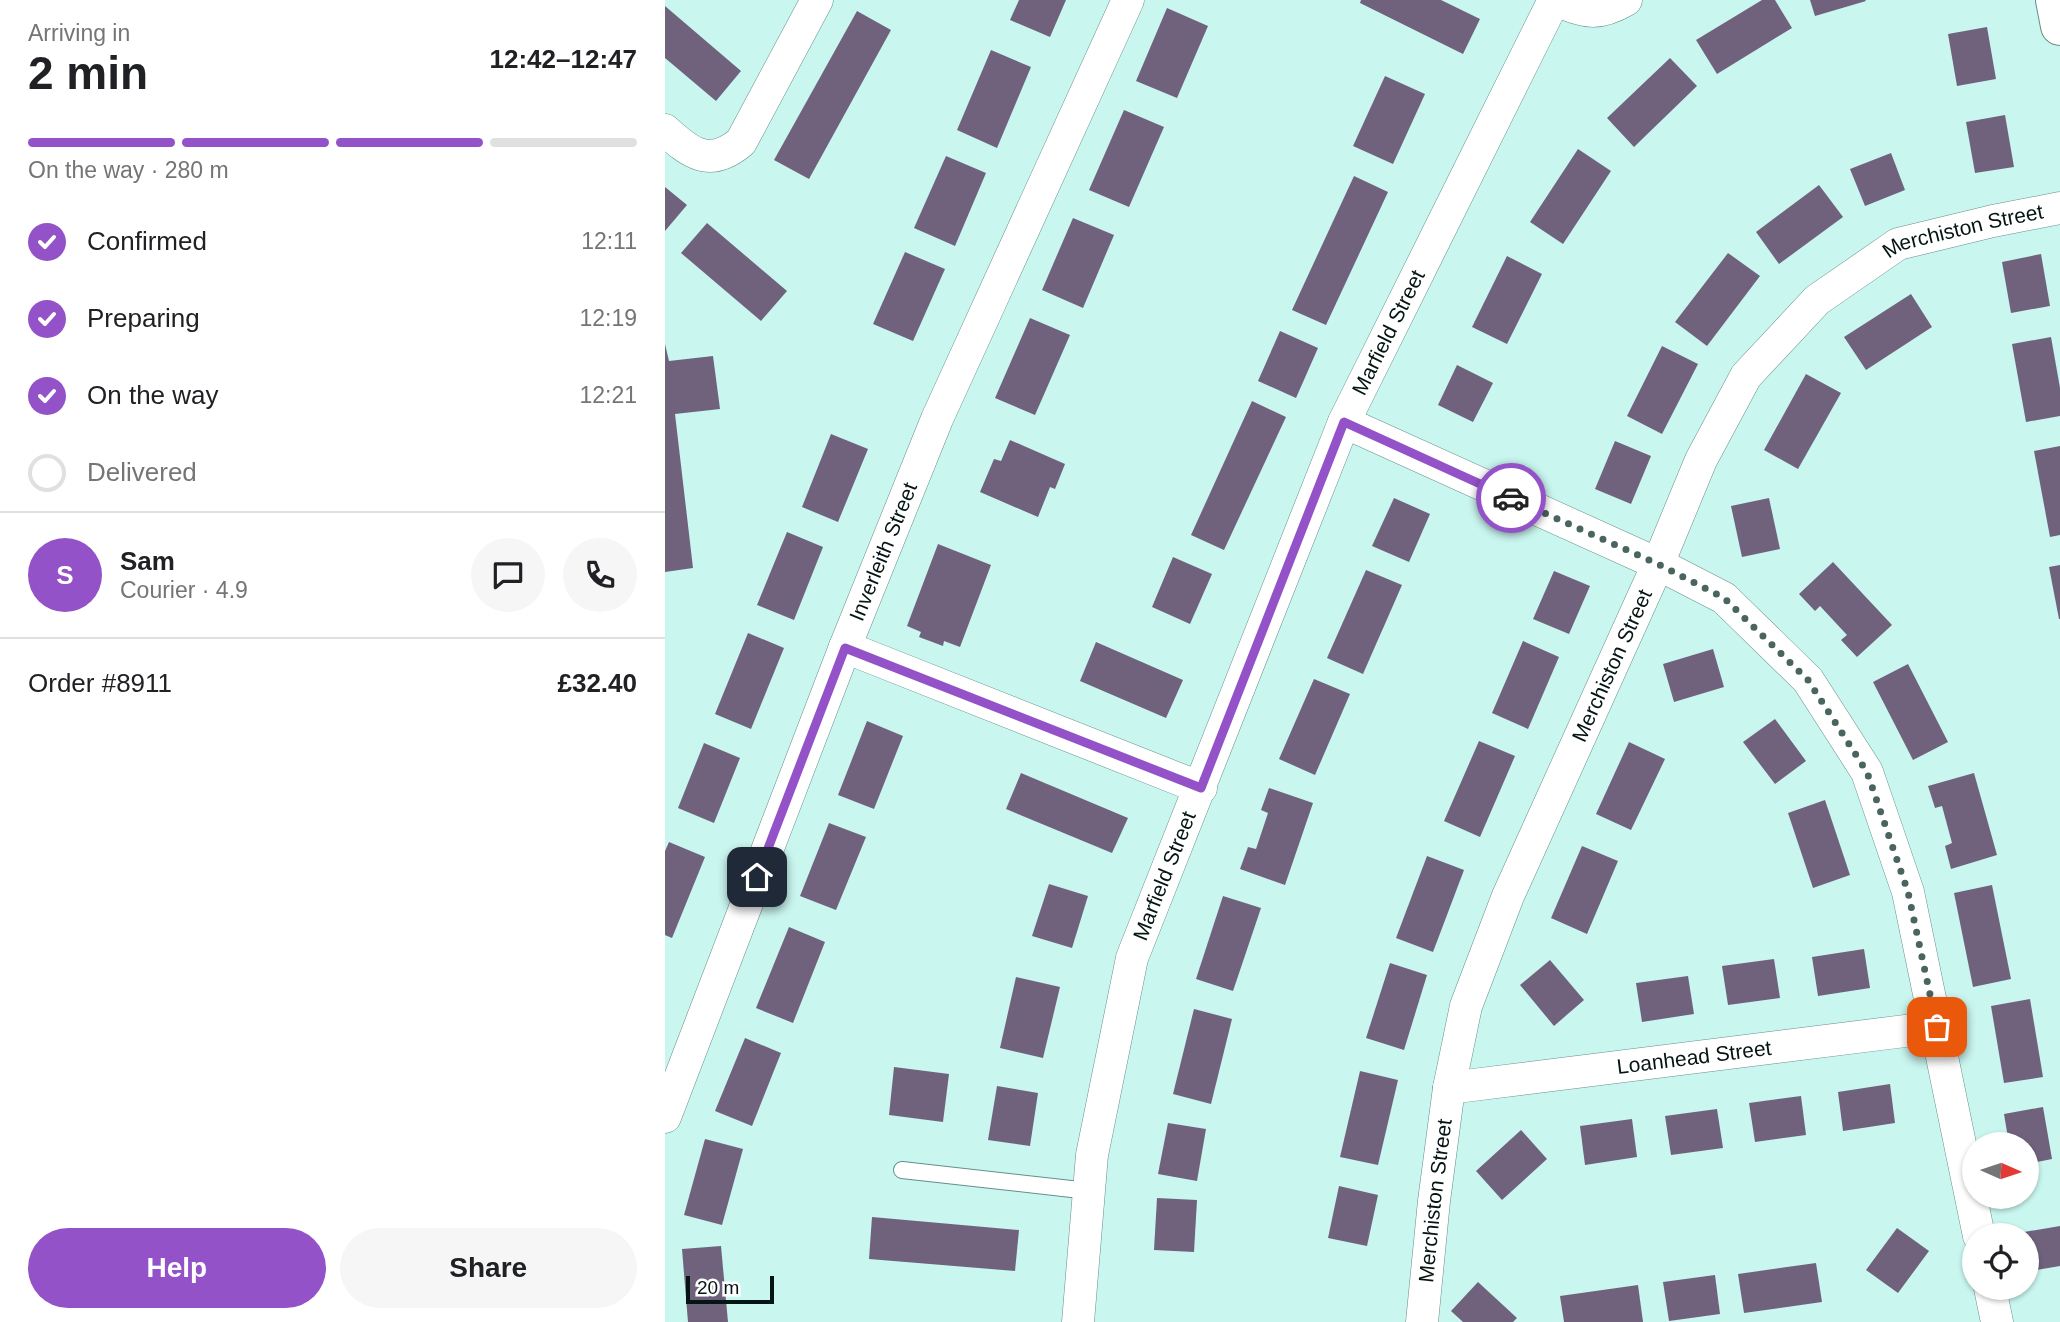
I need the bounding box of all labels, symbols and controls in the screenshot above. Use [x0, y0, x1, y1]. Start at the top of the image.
text: Arriving in [28, 20, 130, 46]
text: 12:42–12:47 [490, 44, 637, 74]
text: 2 min [28, 47, 148, 99]
text: On the way · 280 m [28, 157, 229, 183]
street label: Merchiston Street [1878, 199, 2045, 262]
icon: check [28, 223, 66, 261]
text: Confirmed [87, 226, 207, 256]
text: 12:11 [581, 228, 637, 254]
street label: Marfield Street [1347, 266, 1429, 399]
icon: check [28, 300, 66, 338]
text: Preparing [87, 303, 200, 333]
text: 12:19 [579, 305, 637, 331]
icon: check [28, 377, 66, 415]
text: On the way [87, 380, 219, 410]
text: 12:21 [579, 382, 637, 408]
text: Delivered [87, 457, 197, 487]
courier [1476, 463, 1546, 533]
street label: Inverleith Street [845, 479, 921, 624]
icon: car [1492, 479, 1530, 517]
button: chat [471, 538, 545, 612]
button: phone [563, 538, 637, 612]
text: Sam [120, 546, 175, 576]
text: S [56, 560, 74, 590]
text: Courier · 4.9 [120, 577, 248, 603]
street label: Merchiston Street [1567, 585, 1656, 745]
text: Order #8911 [28, 668, 172, 698]
text: £32.40 [557, 668, 637, 698]
street label: Marfield Street [1128, 808, 1200, 943]
pin [727, 847, 787, 907]
icon: home [738, 858, 776, 896]
pin [1907, 997, 1967, 1057]
icon: bag [1918, 1008, 1956, 1046]
street label: Loanhead Street [1615, 1036, 1773, 1078]
street label: Merchiston Street [1414, 1117, 1456, 1284]
north arrow [1962, 1132, 2039, 1209]
map controls [1962, 1132, 2039, 1300]
button: locate [1962, 1223, 2039, 1300]
button: Help [28, 1228, 326, 1308]
button: Share [340, 1228, 637, 1308]
scale bar [686, 1273, 773, 1305]
text: 20 m [697, 1277, 739, 1298]

